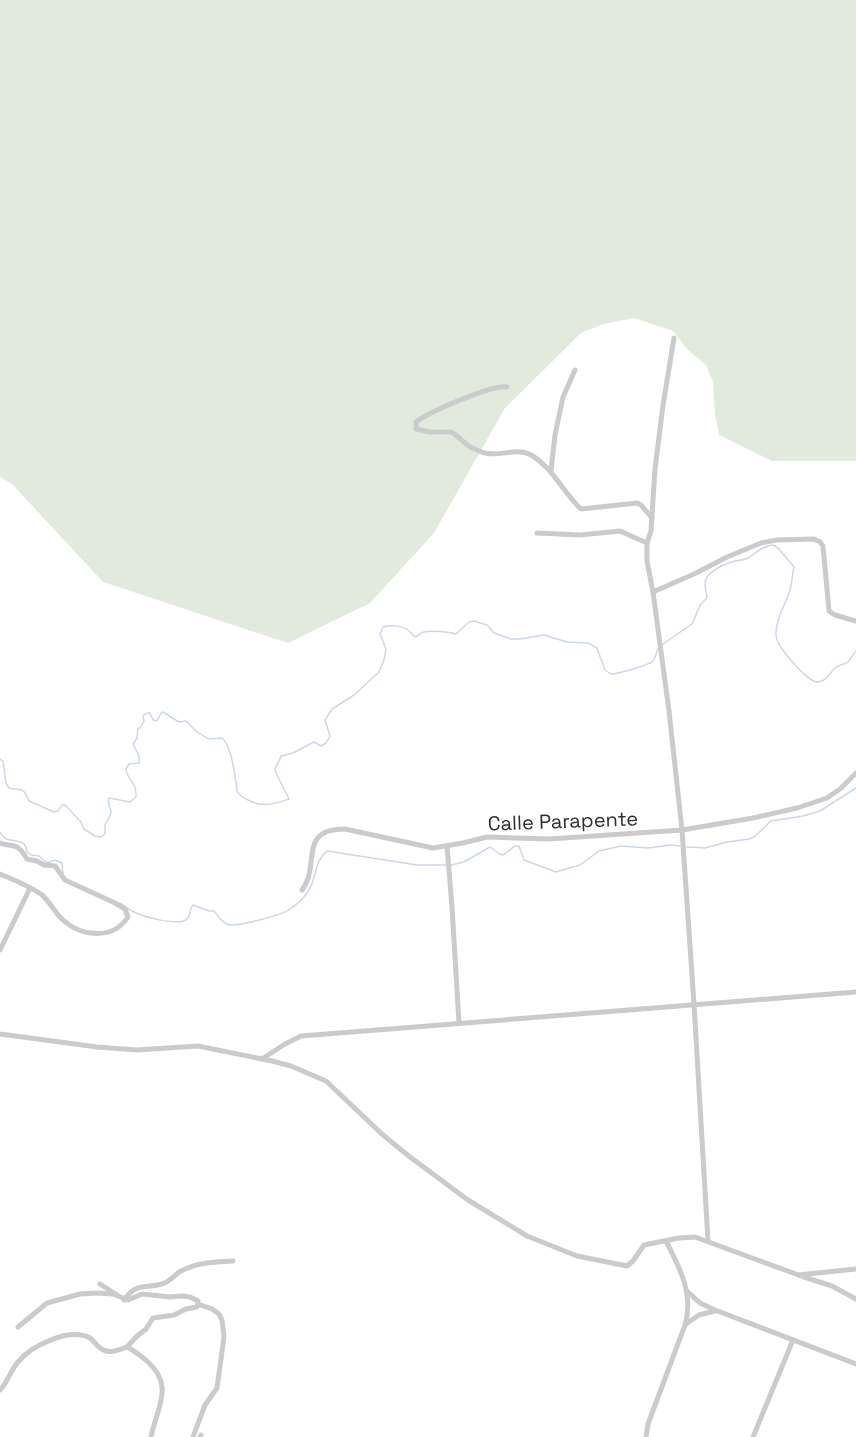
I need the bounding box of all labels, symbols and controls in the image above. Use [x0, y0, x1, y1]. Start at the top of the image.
street label: Calle Parapente [487, 805, 639, 837]

